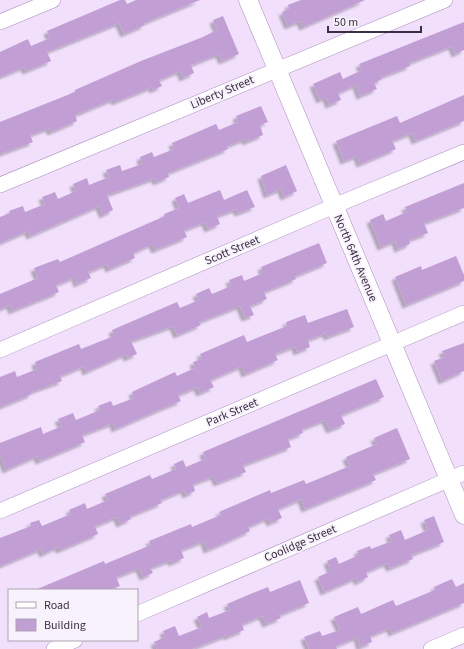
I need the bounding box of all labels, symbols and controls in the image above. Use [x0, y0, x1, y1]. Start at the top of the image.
scale bar [328, 8, 421, 34]
text: 50 m [334, 14, 358, 31]
street label: Liberty Street [188, 71, 257, 114]
street label: North 64th Avenue [329, 212, 382, 305]
street label: Scott Street [202, 231, 262, 270]
street label: Park Street [204, 394, 261, 431]
street label: Coolidge Street [262, 521, 339, 566]
legend [8, 589, 138, 641]
text: Road [44, 597, 70, 614]
text: Building [44, 617, 86, 634]

